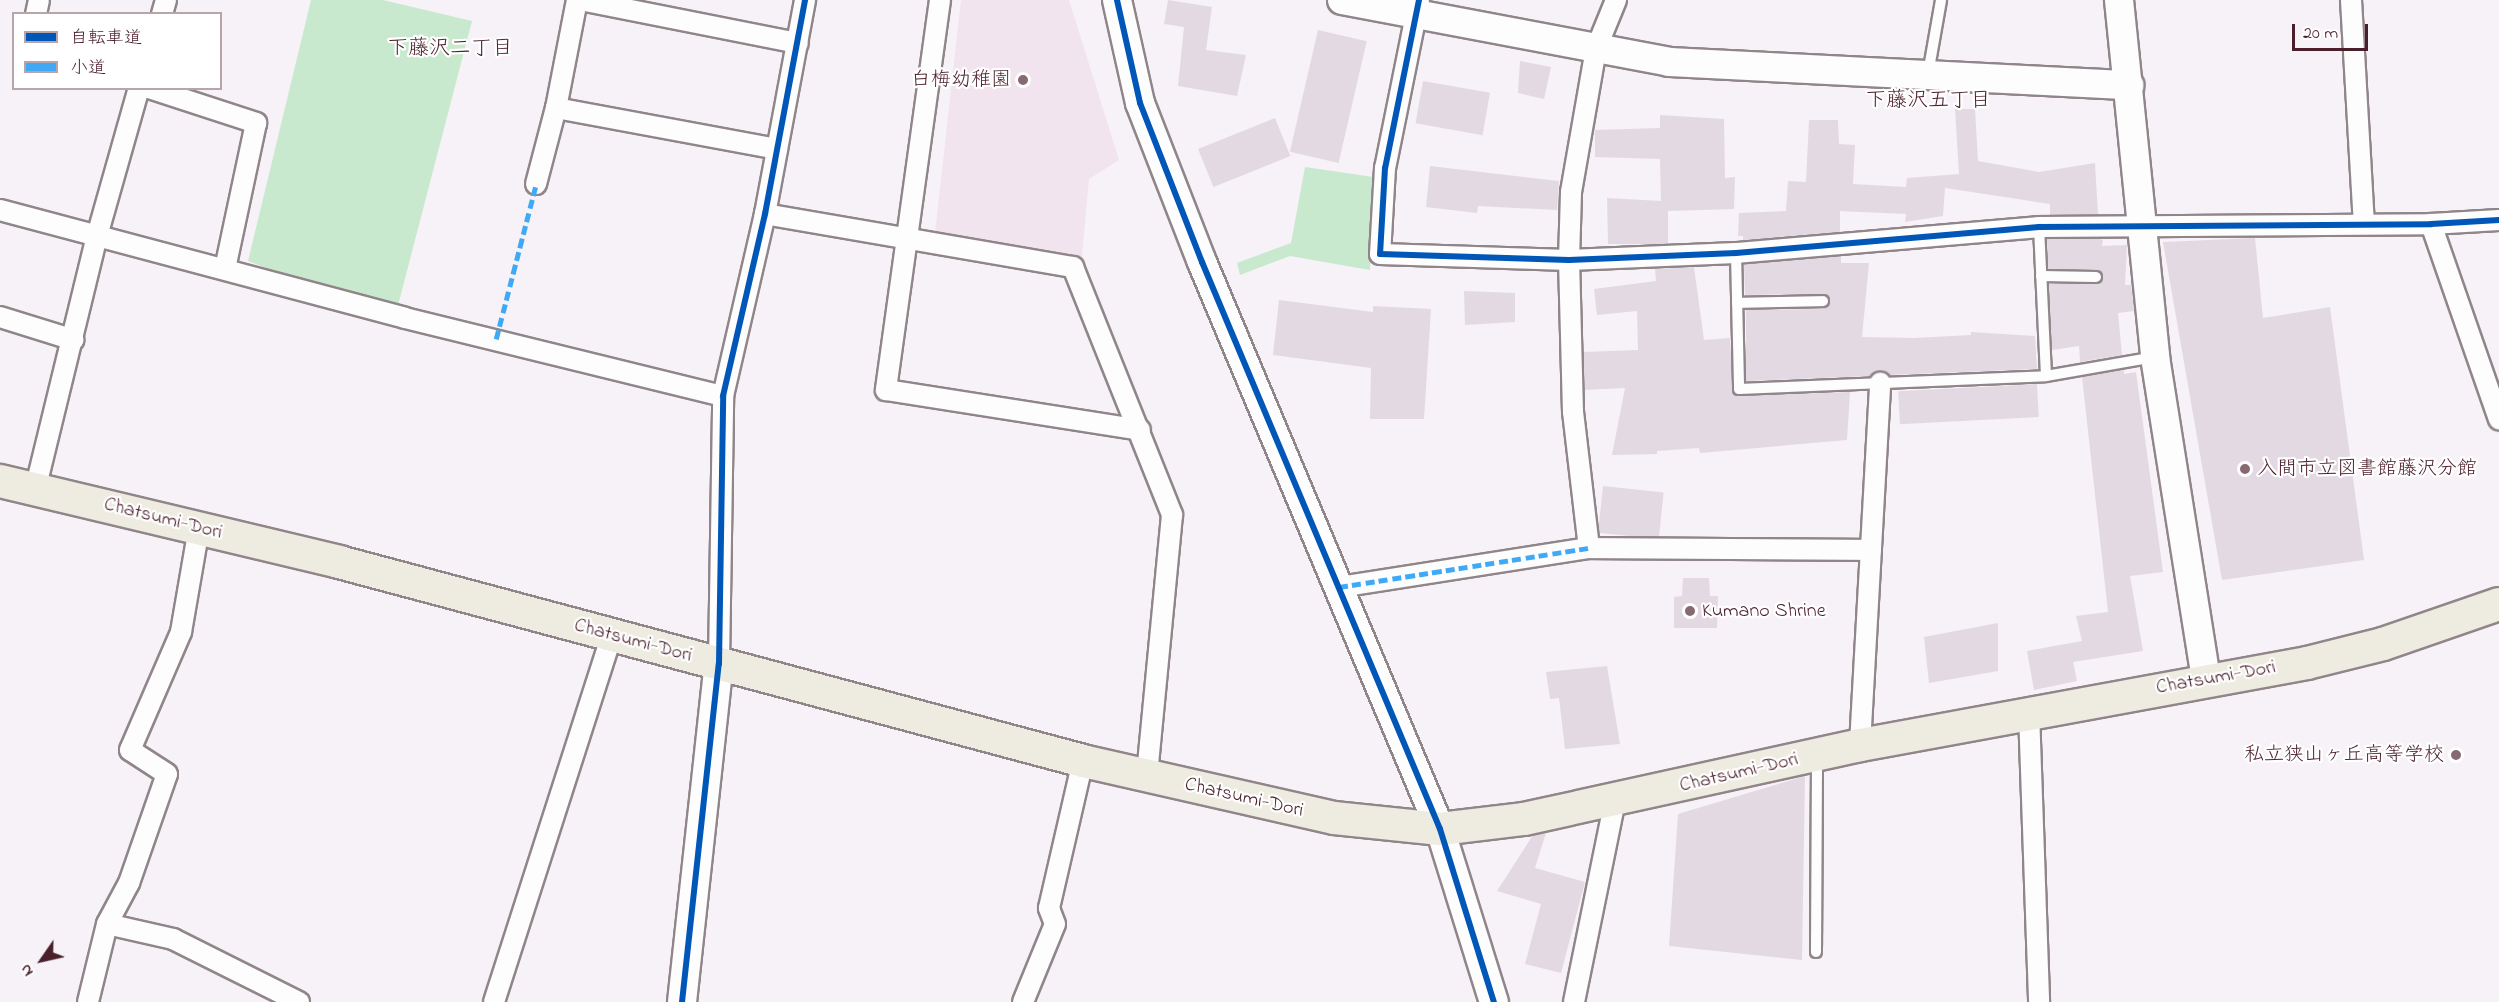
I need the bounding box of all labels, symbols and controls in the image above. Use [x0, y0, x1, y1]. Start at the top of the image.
legend [12, 12, 222, 90]
scale bar [2295, 12, 2372, 50]
text: 20 m [2303, 21, 2338, 47]
text: 自転車道 [70, 26, 142, 52]
district label: 下藤沢二丁目 [387, 36, 513, 62]
text: 小道 [70, 56, 106, 82]
place label: 白梅幼稚園 [911, 68, 1011, 92]
marker: 白梅幼稚園 [1016, 73, 1030, 87]
district label: 下藤沢五丁目 [1865, 88, 1991, 114]
place label: 入間市立図書館藤沢分館 [2257, 457, 2477, 481]
marker: 入間市立図書館藤沢分館 [2238, 462, 2252, 476]
street label: Chatsumi-Dori [101, 493, 225, 545]
place label: Kumano Shrine [1702, 599, 1826, 623]
marker: Kumano Shrine [1683, 604, 1697, 618]
street label: Chatsumi-Dori [571, 614, 695, 668]
street label: Chatsumi-Dori [2154, 656, 2278, 700]
place label: 私立狭山ヶ丘高等学校 [2244, 743, 2444, 767]
street label: Chatsumi-Dori [1677, 748, 1801, 798]
marker: 私立狭山ヶ丘高等学校 [2449, 748, 2463, 762]
street label: Chatsumi-Dori [1182, 773, 1306, 823]
north arrow [12, 930, 72, 990]
text: N [14, 959, 40, 981]

